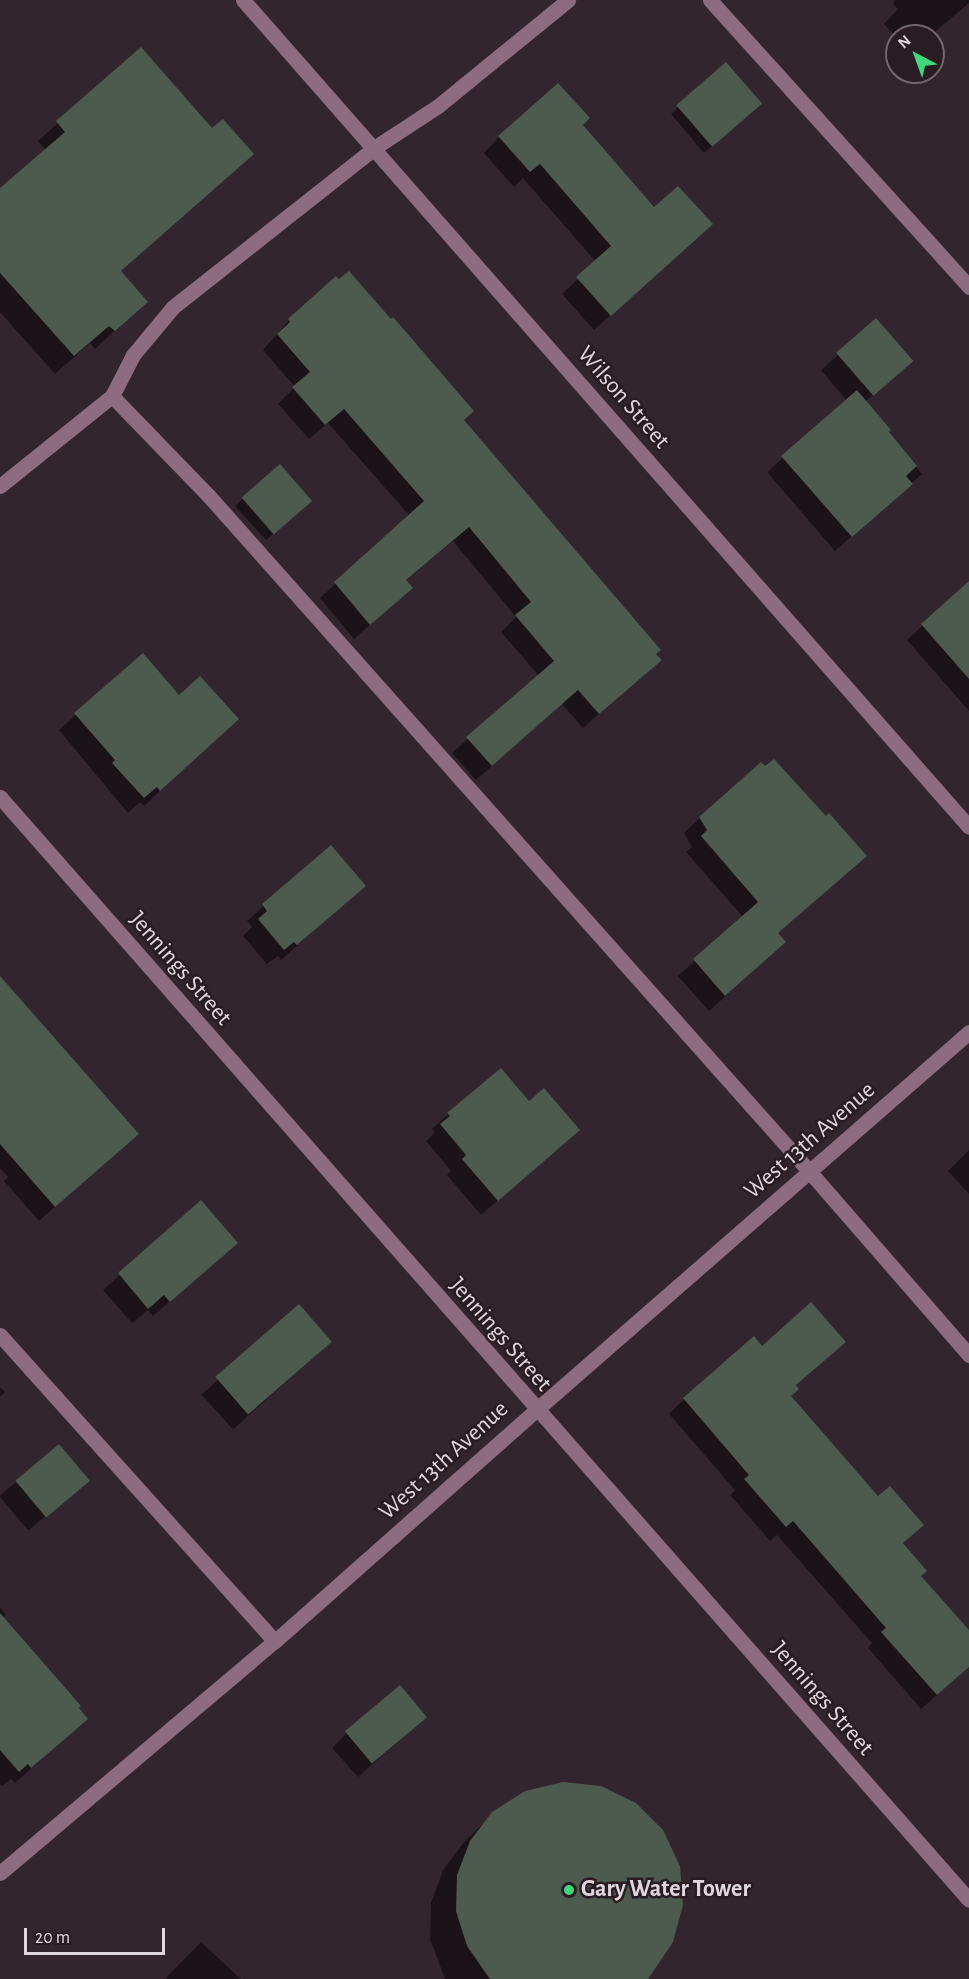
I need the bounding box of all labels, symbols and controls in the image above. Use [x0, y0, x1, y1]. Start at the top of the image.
north arrow [885, 24, 945, 84]
text: N [895, 32, 914, 52]
street label: Wilson Street [571, 341, 675, 455]
street label: Jennings Street [123, 906, 237, 1032]
street label: West 13th Avenue [739, 1076, 881, 1206]
street label: Jennings Street [443, 1272, 557, 1398]
street label: West 13th Avenue [373, 1395, 515, 1527]
street label: Jennings Street [765, 1636, 879, 1762]
place label: Gary Water Tower [581, 1876, 751, 1904]
marker: Gary Water Tower [562, 1883, 576, 1897]
scale bar [27, 1916, 168, 1954]
text: 20 m [35, 1929, 70, 1947]

